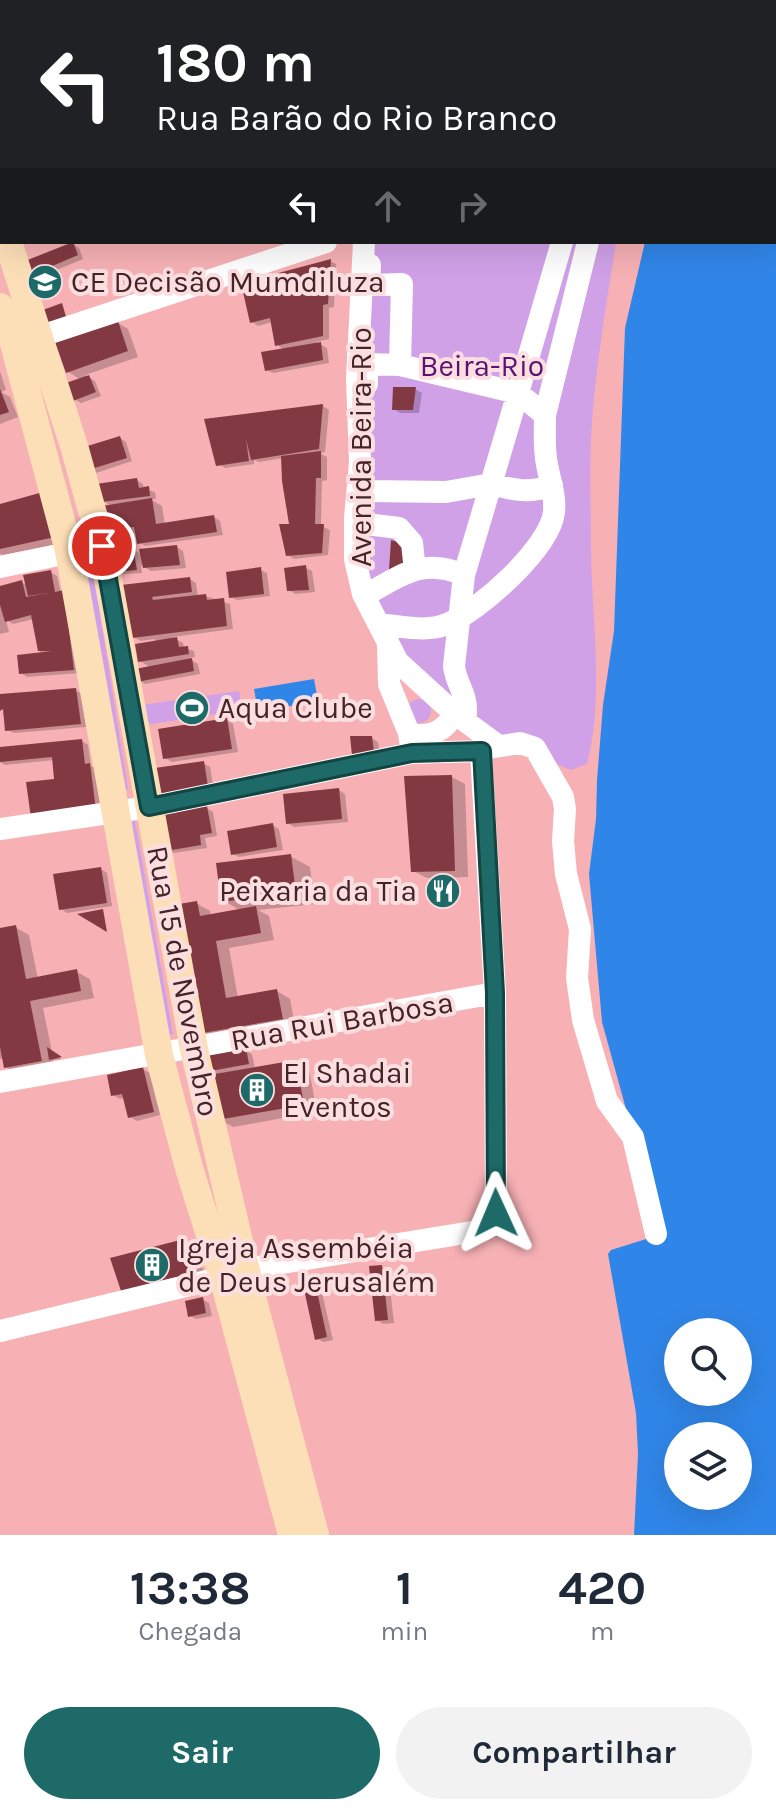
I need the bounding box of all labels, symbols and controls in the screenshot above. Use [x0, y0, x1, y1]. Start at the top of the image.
text: 180 m [156, 30, 315, 95]
icon: left [24, 32, 128, 136]
text: Rua Barão do Rio Branco [156, 97, 557, 139]
icon: left [282, 184, 326, 228]
icon: ahead [366, 184, 410, 228]
icon: right [450, 184, 494, 228]
school or university icon: CE Decisão Mumdiluza [26, 263, 64, 301]
place label: CE Decisão Mumdiluza [71, 264, 384, 300]
street label: Avenida Beira-Rio [343, 327, 379, 567]
park label: Beira-Rio [420, 348, 544, 384]
pin [68, 512, 136, 580]
icon: arrive [80, 524, 124, 568]
sports icon: Aqua Clube [173, 689, 211, 727]
place label: Aqua Clube [218, 690, 373, 726]
street label: Rua 15 de Novembro [139, 843, 227, 1119]
restaurant icon: Peixaria da Tia [424, 872, 462, 910]
place label: Peixaria da Tia [219, 873, 417, 909]
street label: Rua Rui Barbosa [228, 984, 456, 1058]
place label: El Shadai Eventos [283, 1055, 411, 1125]
building icon: El Shadai Eventos [238, 1071, 276, 1109]
position arrow [454, 1171, 538, 1255]
place label: Igreja Assembéia de Deus Jerusalém [178, 1230, 435, 1300]
building icon: Igreja Assembéia de Deus Jerusalém [133, 1246, 171, 1284]
map controls [664, 1318, 752, 1510]
button: search [664, 1318, 752, 1406]
button: layers [664, 1422, 752, 1510]
text: 13:38 [130, 1560, 251, 1616]
text: 1 [396, 1560, 413, 1616]
text: 420 [558, 1560, 646, 1616]
text: Chegada [138, 1616, 242, 1647]
text: min [381, 1616, 428, 1647]
text: m [590, 1616, 614, 1647]
button: Sair [24, 1707, 380, 1799]
button: Compartilhar [396, 1707, 752, 1799]

